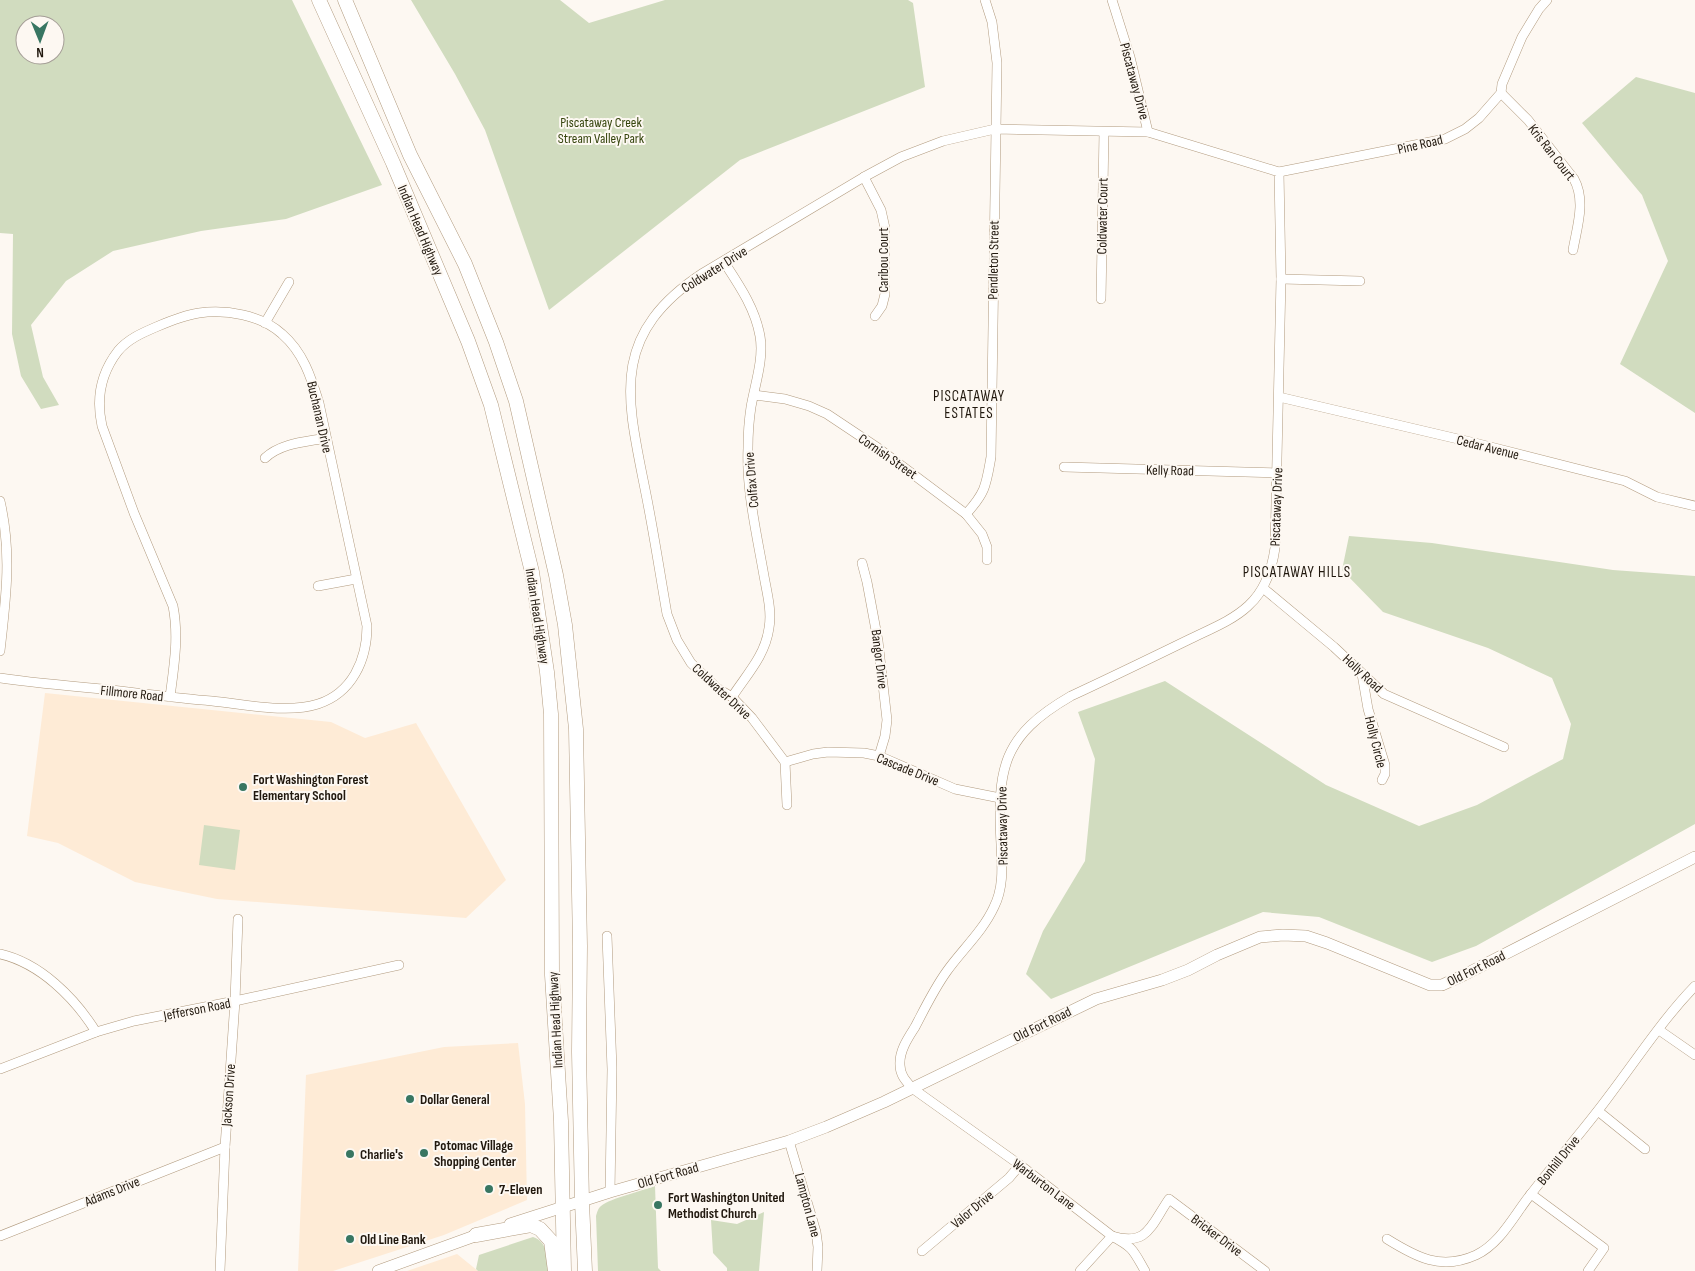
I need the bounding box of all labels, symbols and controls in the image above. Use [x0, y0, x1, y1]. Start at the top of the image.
north arrow [15, 15, 65, 65]
street label: Piscataway Drive [1116, 41, 1153, 121]
text: N [36, 44, 44, 61]
park label: Piscataway Creek Stream Valley Park [558, 114, 645, 147]
street label: Kris Ran Court [1524, 121, 1579, 184]
street label: Pine Road [1396, 131, 1444, 158]
street label: Coldwater Court [1093, 177, 1112, 255]
street label: Indian Head Highway [394, 182, 447, 279]
street label: Pendleton Street [984, 220, 1003, 300]
street label: Caribou Court [875, 227, 892, 293]
street label: Coldwater Drive [678, 242, 750, 296]
street label: Buchanan Drive [303, 380, 336, 455]
district label: PISCATAWAY ESTATES [933, 387, 1005, 423]
street label: Cornish Street [855, 430, 920, 483]
street label: Cedar Avenue [1455, 431, 1521, 463]
street label: Colfax Drive [741, 451, 762, 509]
street label: Kelly Road [1146, 462, 1194, 479]
street label: Piscataway Drive [1267, 467, 1286, 547]
district label: PISCATAWAY HILLS [1243, 563, 1351, 582]
street label: Indian Head Highway [522, 567, 554, 666]
street label: Bangor Drive [867, 628, 892, 690]
street label: Holly Road [1339, 650, 1387, 696]
street label: Coldwater Drive [689, 660, 755, 723]
street label: Fillmore Road [100, 682, 164, 705]
street label: Holly Circle [1361, 714, 1390, 770]
street label: Cascade Drive [874, 749, 942, 790]
place label: Fort Washington Forest Elementary School [253, 771, 369, 804]
marker: Fort Washington Forest Elementary School [237, 781, 249, 793]
street label: Piscataway Drive [993, 786, 1012, 866]
street label: Old Fort Road [1444, 947, 1508, 990]
street label: Indian Head Highway [544, 971, 567, 1069]
street label: Jefferson Road [161, 995, 232, 1025]
street label: Old Fort Road [1010, 1003, 1074, 1046]
street label: Jackson Drive [218, 1063, 239, 1128]
place label: Dollar General [420, 1091, 490, 1108]
marker: Dollar General [404, 1093, 416, 1105]
street label: Bonhill Drive [1533, 1132, 1583, 1188]
place label: Potomac Village Shopping Center [434, 1137, 517, 1170]
place label: Charlie's [360, 1146, 403, 1163]
marker: Potomac Village Shopping Center [418, 1147, 430, 1159]
marker: Charlie's [344, 1148, 356, 1160]
street label: Warburton Lane [1009, 1155, 1079, 1214]
street label: Old Fort Road [636, 1159, 701, 1192]
street label: Lampton Lane [791, 1171, 824, 1239]
street label: Adams Drive [81, 1173, 142, 1211]
place label: 7-Eleven [499, 1181, 542, 1198]
marker: 7-Eleven [483, 1183, 495, 1195]
street label: Valor Drive [948, 1187, 997, 1232]
place label: Fort Washington United Methodist Church [668, 1189, 785, 1222]
marker: Fort Washington United Methodist Church [652, 1199, 664, 1211]
street label: Bricker Drive [1188, 1211, 1246, 1260]
place label: Old Line Bank [360, 1231, 426, 1248]
marker: Old Line Bank [344, 1233, 356, 1245]

